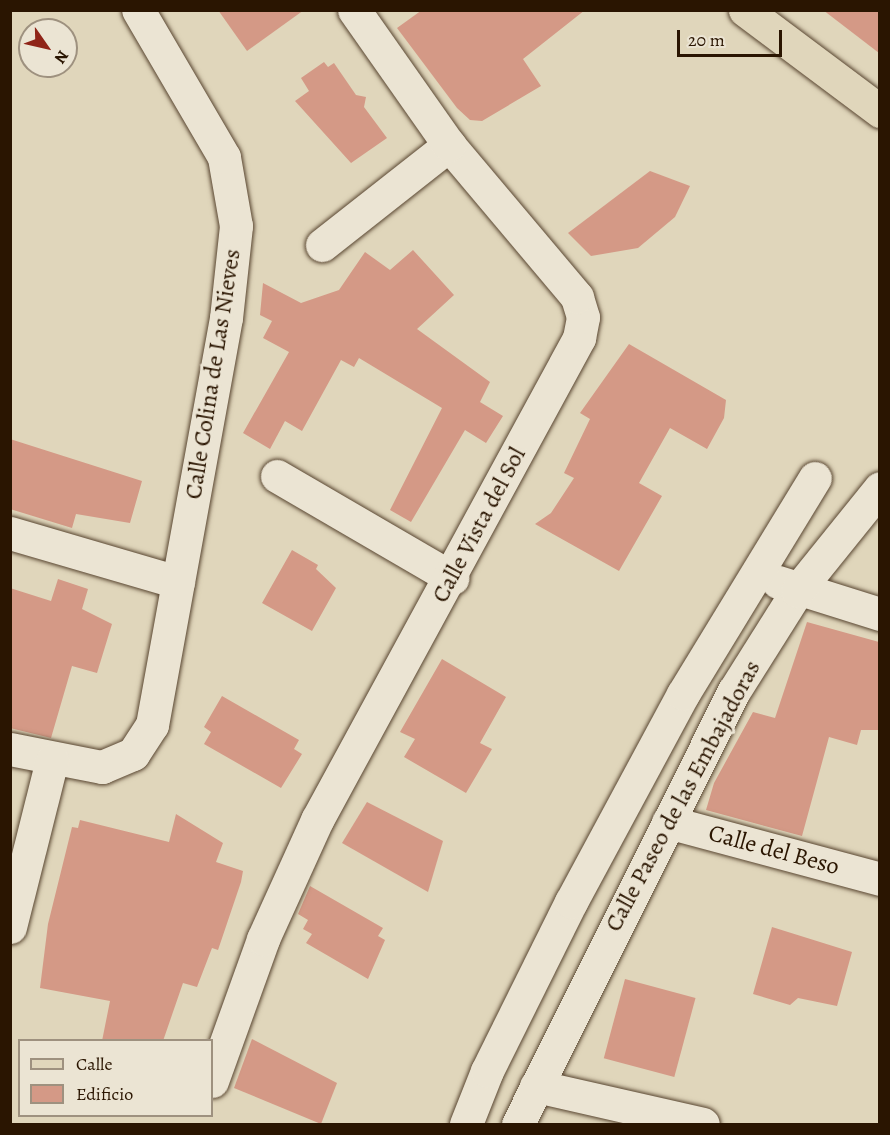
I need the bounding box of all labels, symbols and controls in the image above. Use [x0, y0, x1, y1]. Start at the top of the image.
north arrow [18, 18, 78, 78]
scale bar [680, 18, 785, 56]
text: 20 m [688, 28, 725, 52]
text: N [49, 46, 74, 68]
street label: Calle Colina de Las Nieves [179, 247, 247, 501]
street label: Calle Vista del Sol [426, 442, 532, 608]
street label: Calle Paseo de las Embajadoras [599, 656, 767, 936]
street label: Calle del Beso [706, 819, 842, 881]
legend [18, 1039, 213, 1117]
text: Calle [76, 1052, 113, 1076]
text: Edificio [76, 1082, 133, 1106]

